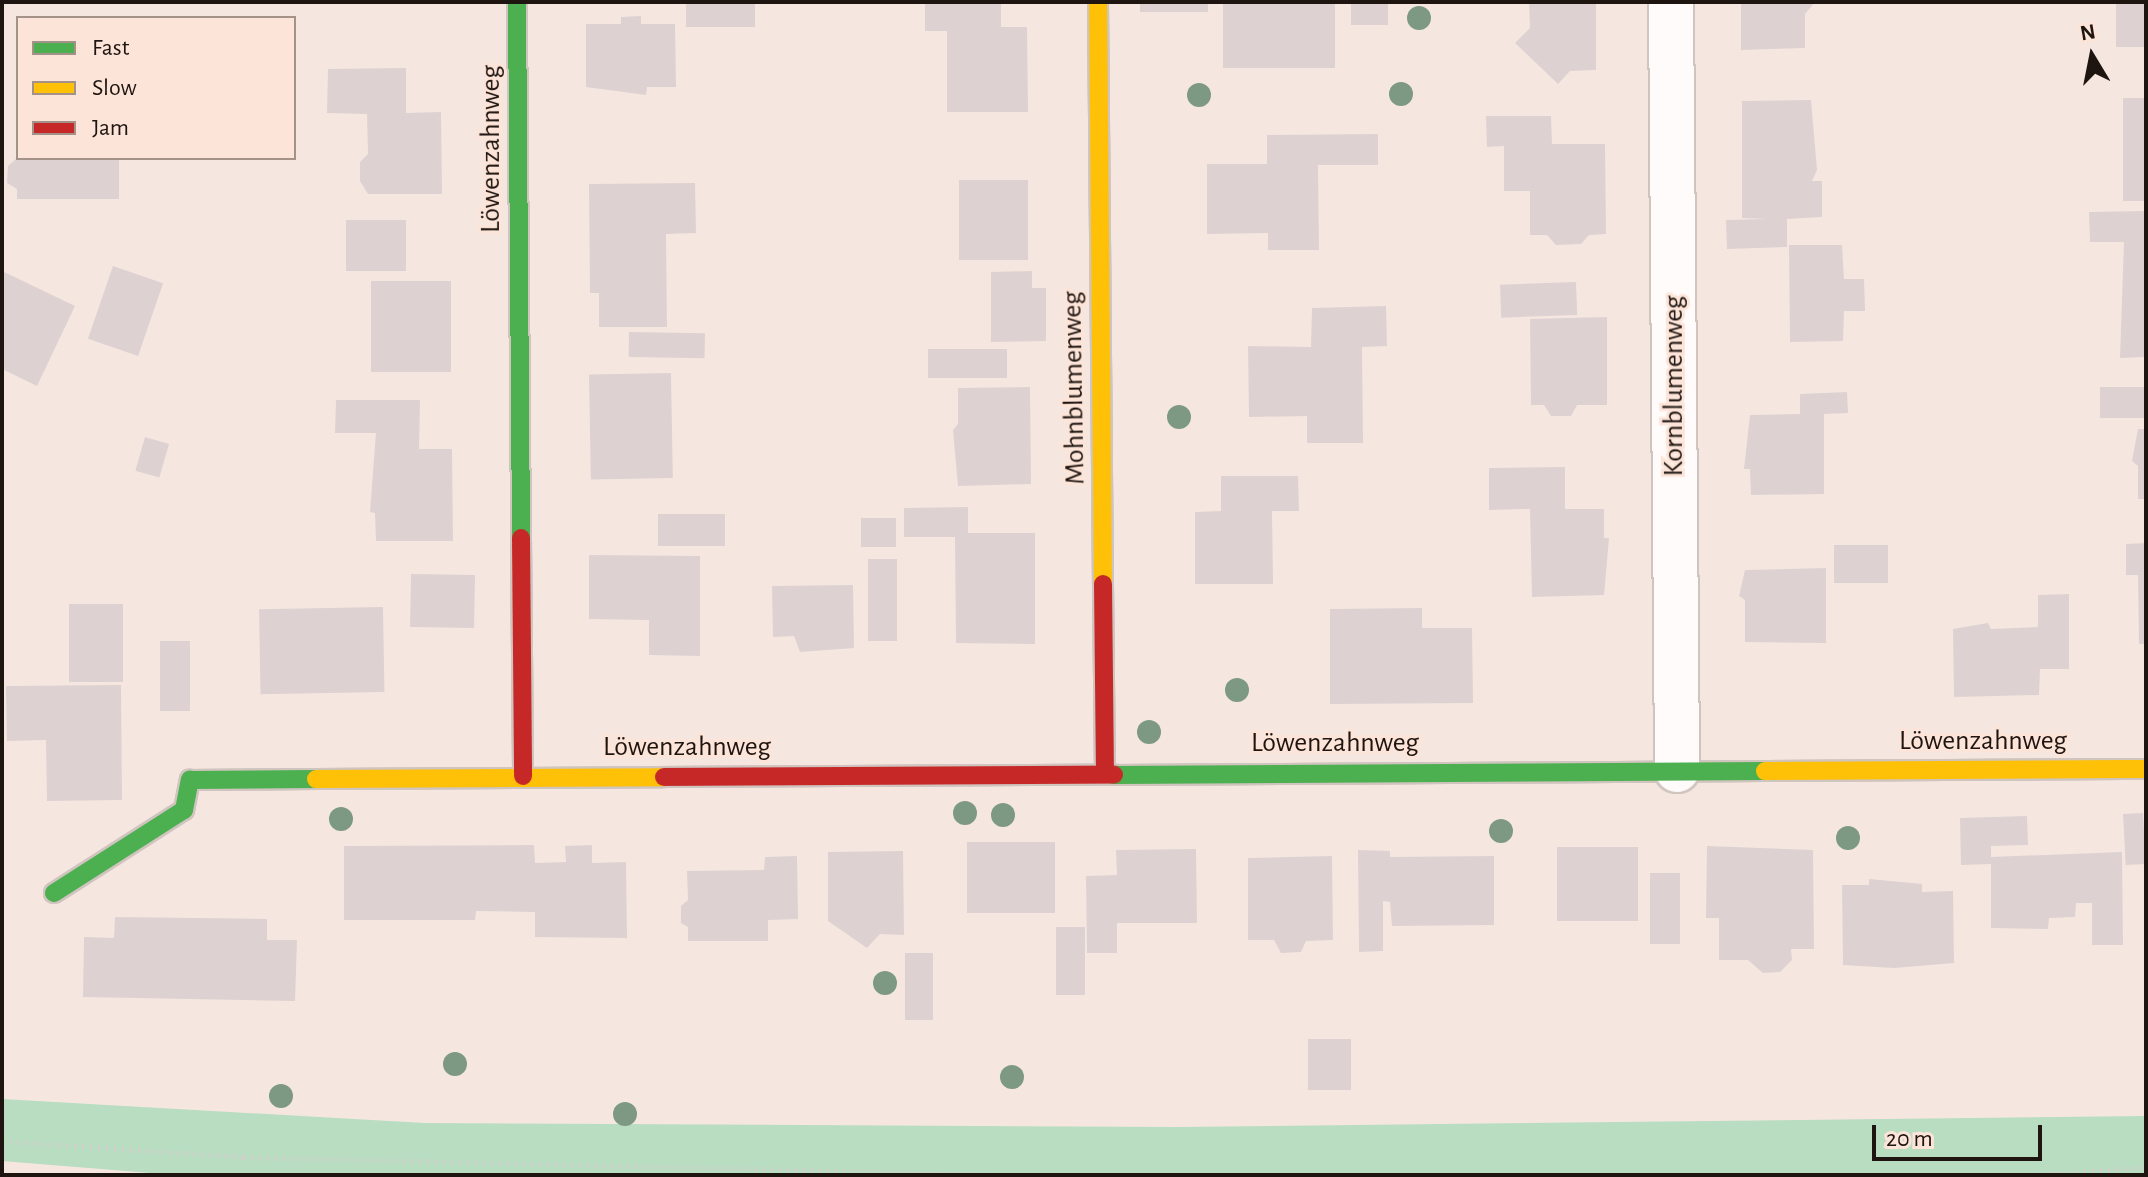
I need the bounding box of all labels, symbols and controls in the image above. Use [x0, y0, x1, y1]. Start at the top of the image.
legend [16, 16, 296, 160]
north arrow [2052, 16, 2132, 96]
text: N [2078, 20, 2097, 45]
text: Fast [92, 36, 129, 60]
street label: Löwenzahnweg [474, 65, 508, 233]
text: Slow [92, 76, 137, 100]
text: Jam [92, 116, 129, 140]
street label: Mohnblumenweg [1056, 291, 1092, 485]
street label: Kornblumenweg [1657, 296, 1691, 476]
street label: Löwenzahnweg [1899, 724, 2067, 758]
street label: Löwenzahnweg [1251, 726, 1419, 760]
street label: Löwenzahnweg [603, 730, 771, 764]
scale bar [1876, 1109, 2046, 1159]
text: 20 m [1886, 1127, 1933, 1151]

